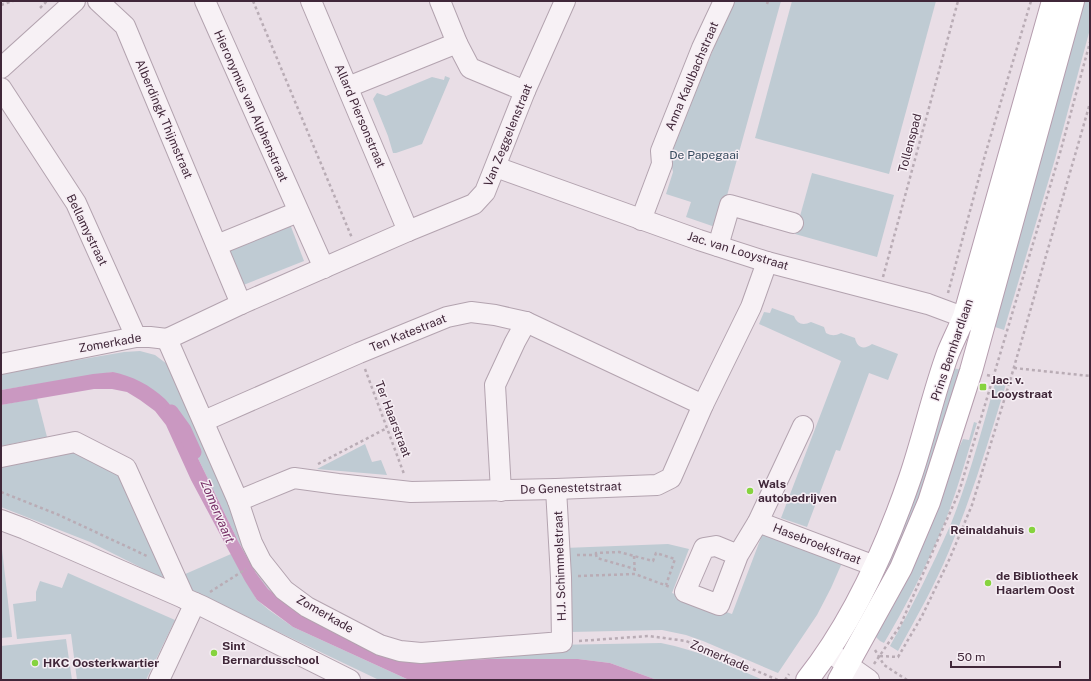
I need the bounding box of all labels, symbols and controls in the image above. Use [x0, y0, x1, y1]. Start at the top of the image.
street label: Anna Kaulbachstraat [663, 19, 721, 133]
street label: Hieronymus van Alphenstraat [211, 28, 291, 184]
street label: Alberdingk Thijmstraat [132, 57, 196, 181]
street label: Allard Piersonstraat [332, 62, 388, 170]
street label: Van Zeggelenstraat [481, 81, 535, 188]
street label: Tollenspad [895, 112, 925, 174]
park label: De Papegaai [669, 148, 739, 162]
street label: Bellamystraat [64, 192, 110, 268]
street label: Jac. van Looystraat [686, 229, 791, 273]
street label: Prins Bernhardlaan [928, 297, 976, 403]
street label: Ten Katestraat [368, 311, 449, 355]
street label: Zomerkade [78, 331, 143, 355]
place label: Jac. v. Looystraat [991, 373, 1052, 401]
street label: Ter Haarstraat [372, 379, 414, 459]
marker: Jac. v. Looystraat [978, 382, 988, 392]
water label: Zomervaart [197, 477, 238, 545]
place label: Wals autobedrijven [758, 477, 837, 505]
street label: De Genestetstraat [520, 479, 622, 497]
marker: Wals autobedrijven [745, 486, 755, 496]
street label: H.J. Schimmelstraat [551, 510, 569, 621]
street label: Hasebroekstraat [771, 521, 863, 567]
place label: Reinaldahuis [950, 523, 1024, 537]
marker: Reinaldahuis [1027, 525, 1037, 535]
place label: de Bibliotheek Haarlem Oost [996, 569, 1078, 597]
marker: de Bibliotheek Haarlem Oost [983, 578, 993, 588]
street label: Zomerkade [294, 592, 356, 636]
street label: Zomerkade [688, 637, 752, 675]
place label: Sint Bernardusschool [222, 639, 319, 667]
scale bar [951, 643, 1060, 669]
marker: Sint Bernardusschool [209, 648, 219, 658]
text: 50 m [957, 650, 985, 664]
place label: HKC Oosterkwartier [43, 656, 159, 670]
marker: HKC Oosterkwartier [30, 658, 40, 668]

